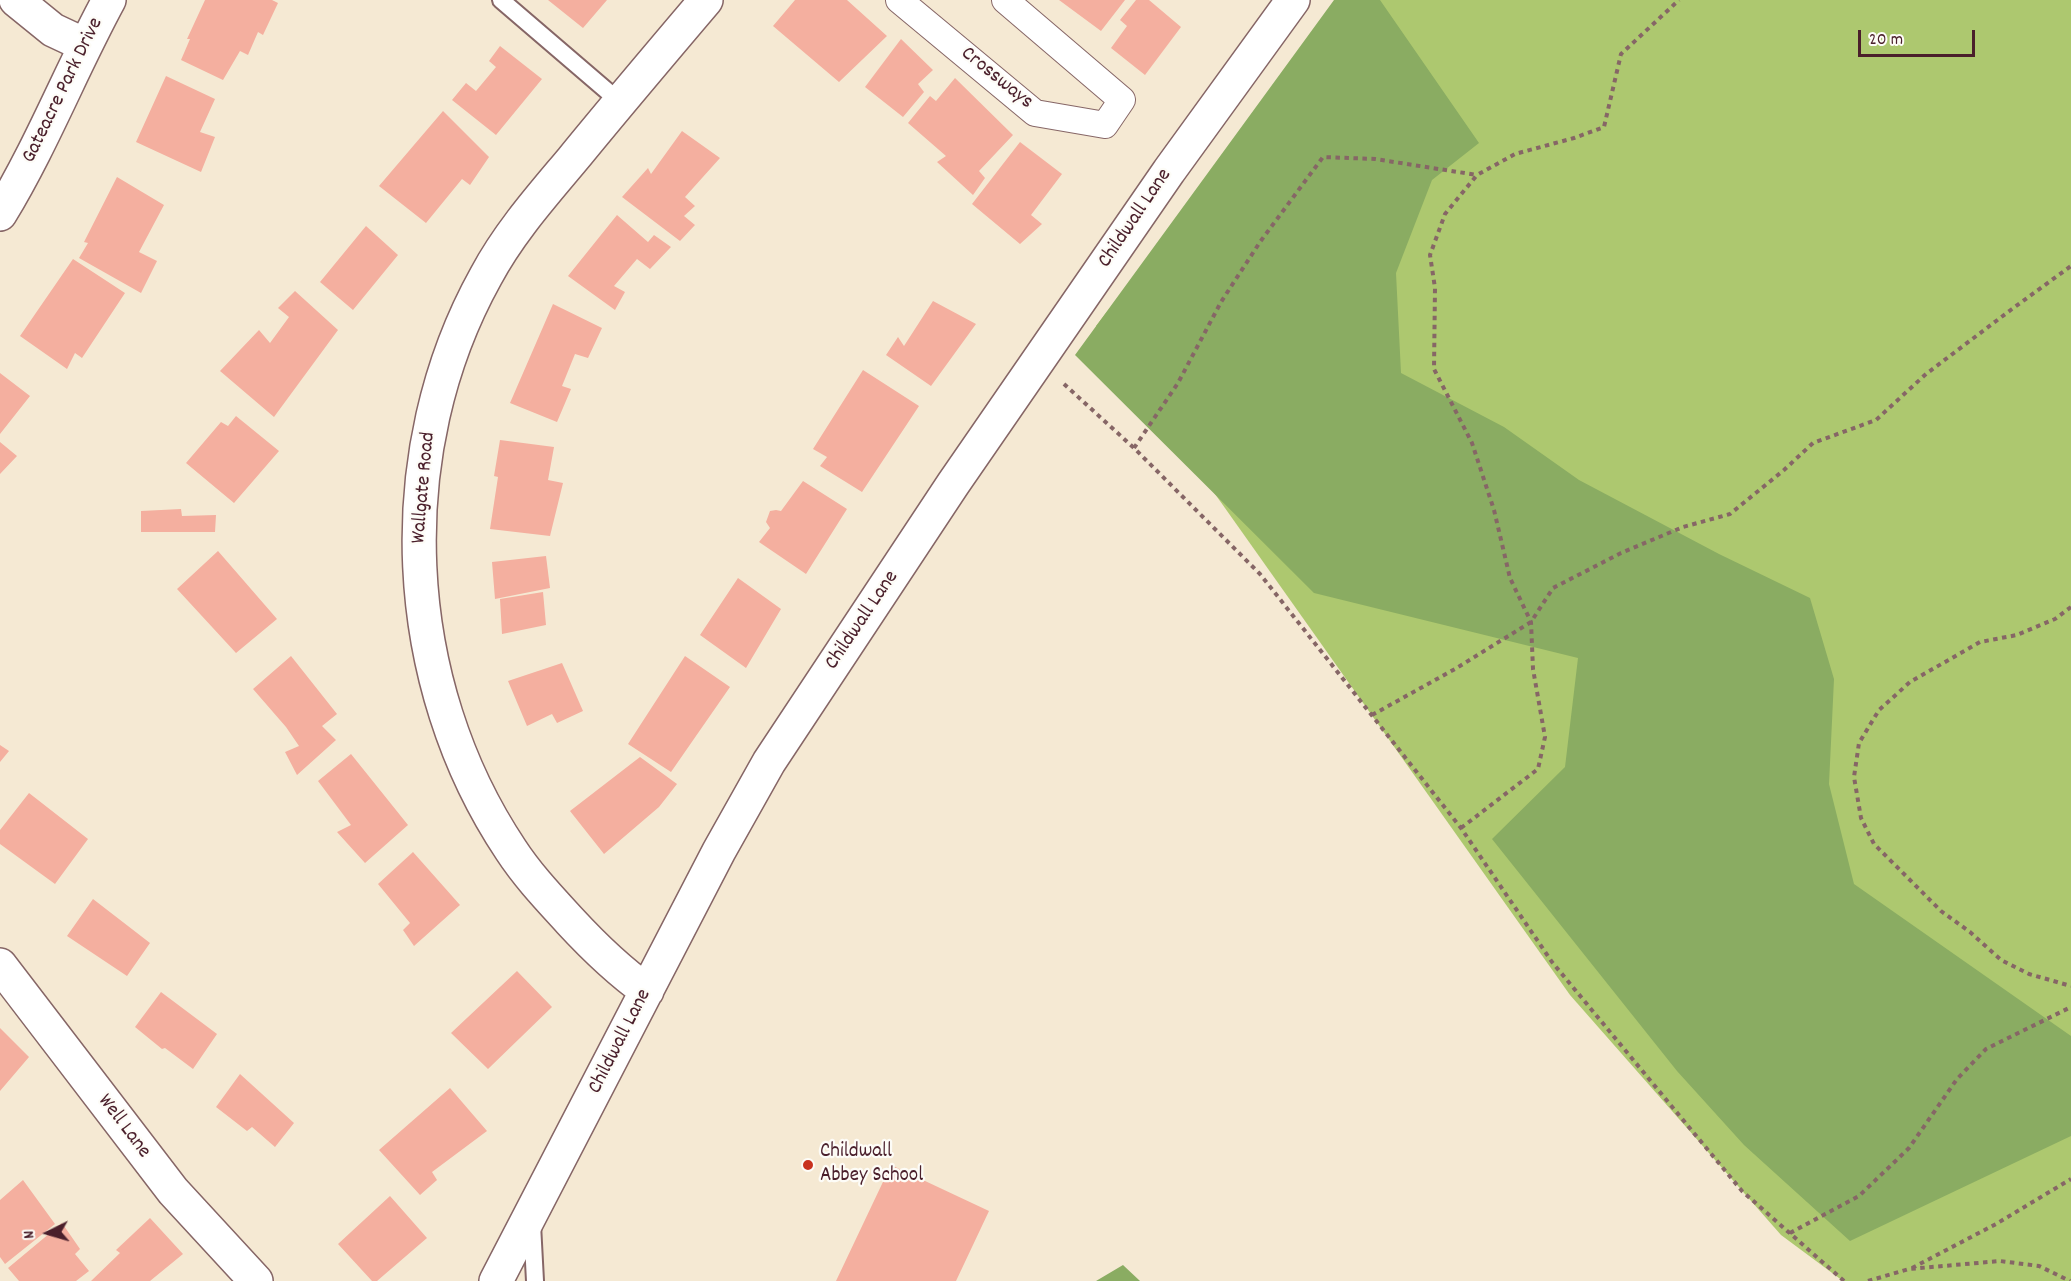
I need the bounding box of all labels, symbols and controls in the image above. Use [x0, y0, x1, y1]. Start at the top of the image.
street label: Gateacre Park Drive [18, 14, 110, 168]
scale bar [1861, 18, 1978, 56]
text: 20 m [1869, 28, 1903, 53]
street label: Crossways [955, 42, 1037, 116]
street label: Childwall Lane [1094, 165, 1178, 273]
street label: Wallgate Road [408, 431, 442, 545]
street label: Childwall Lane [821, 567, 905, 675]
street label: Childwall Lane [584, 985, 658, 1099]
street label: Well Lane [91, 1090, 155, 1164]
place label: Childwall Abbey School [820, 1140, 923, 1190]
marker: Childwall Abbey School [801, 1158, 815, 1172]
north arrow [18, 1203, 78, 1263]
text: N [18, 1230, 41, 1240]

